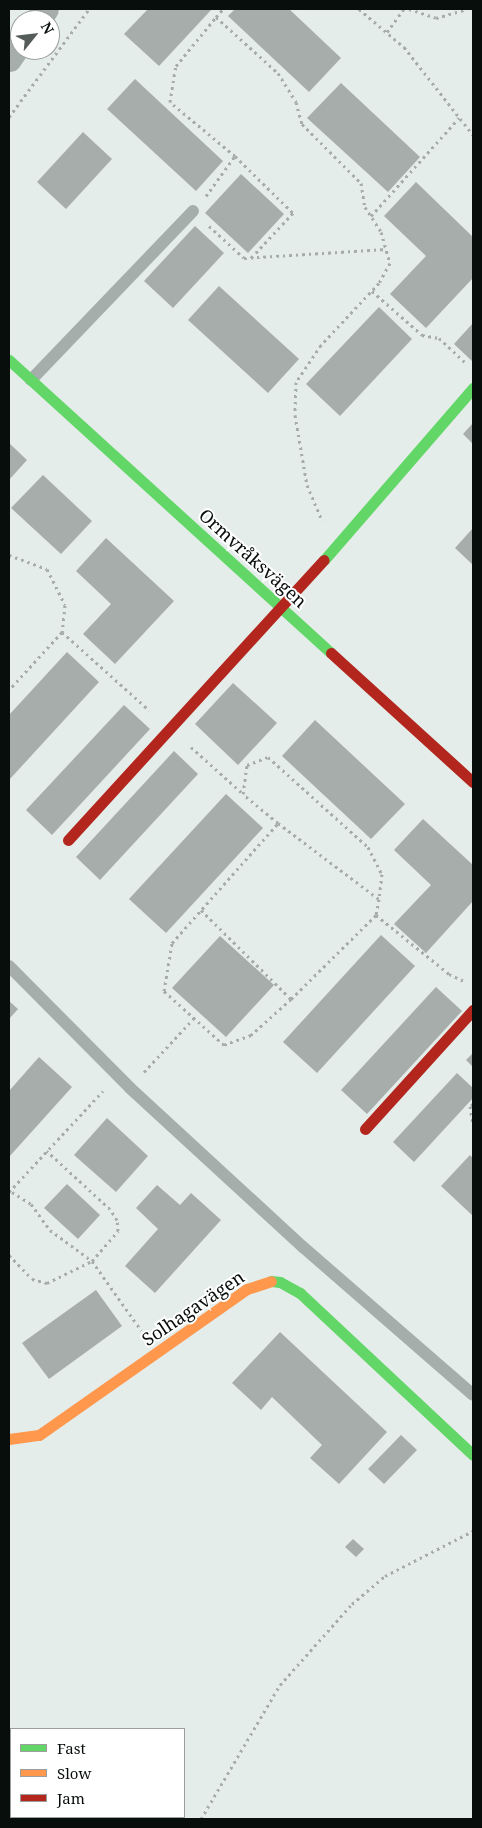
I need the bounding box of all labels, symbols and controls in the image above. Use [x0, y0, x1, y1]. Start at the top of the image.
north arrow [10, 10, 60, 60]
text: N [37, 19, 59, 37]
street label: Ormvråksvägen [195, 504, 311, 612]
street label: Solhagavägen [138, 1266, 248, 1350]
legend [10, 1728, 185, 1818]
text: Fast [57, 1738, 86, 1758]
text: Slow [57, 1763, 91, 1783]
text: Jam [57, 1788, 85, 1808]

